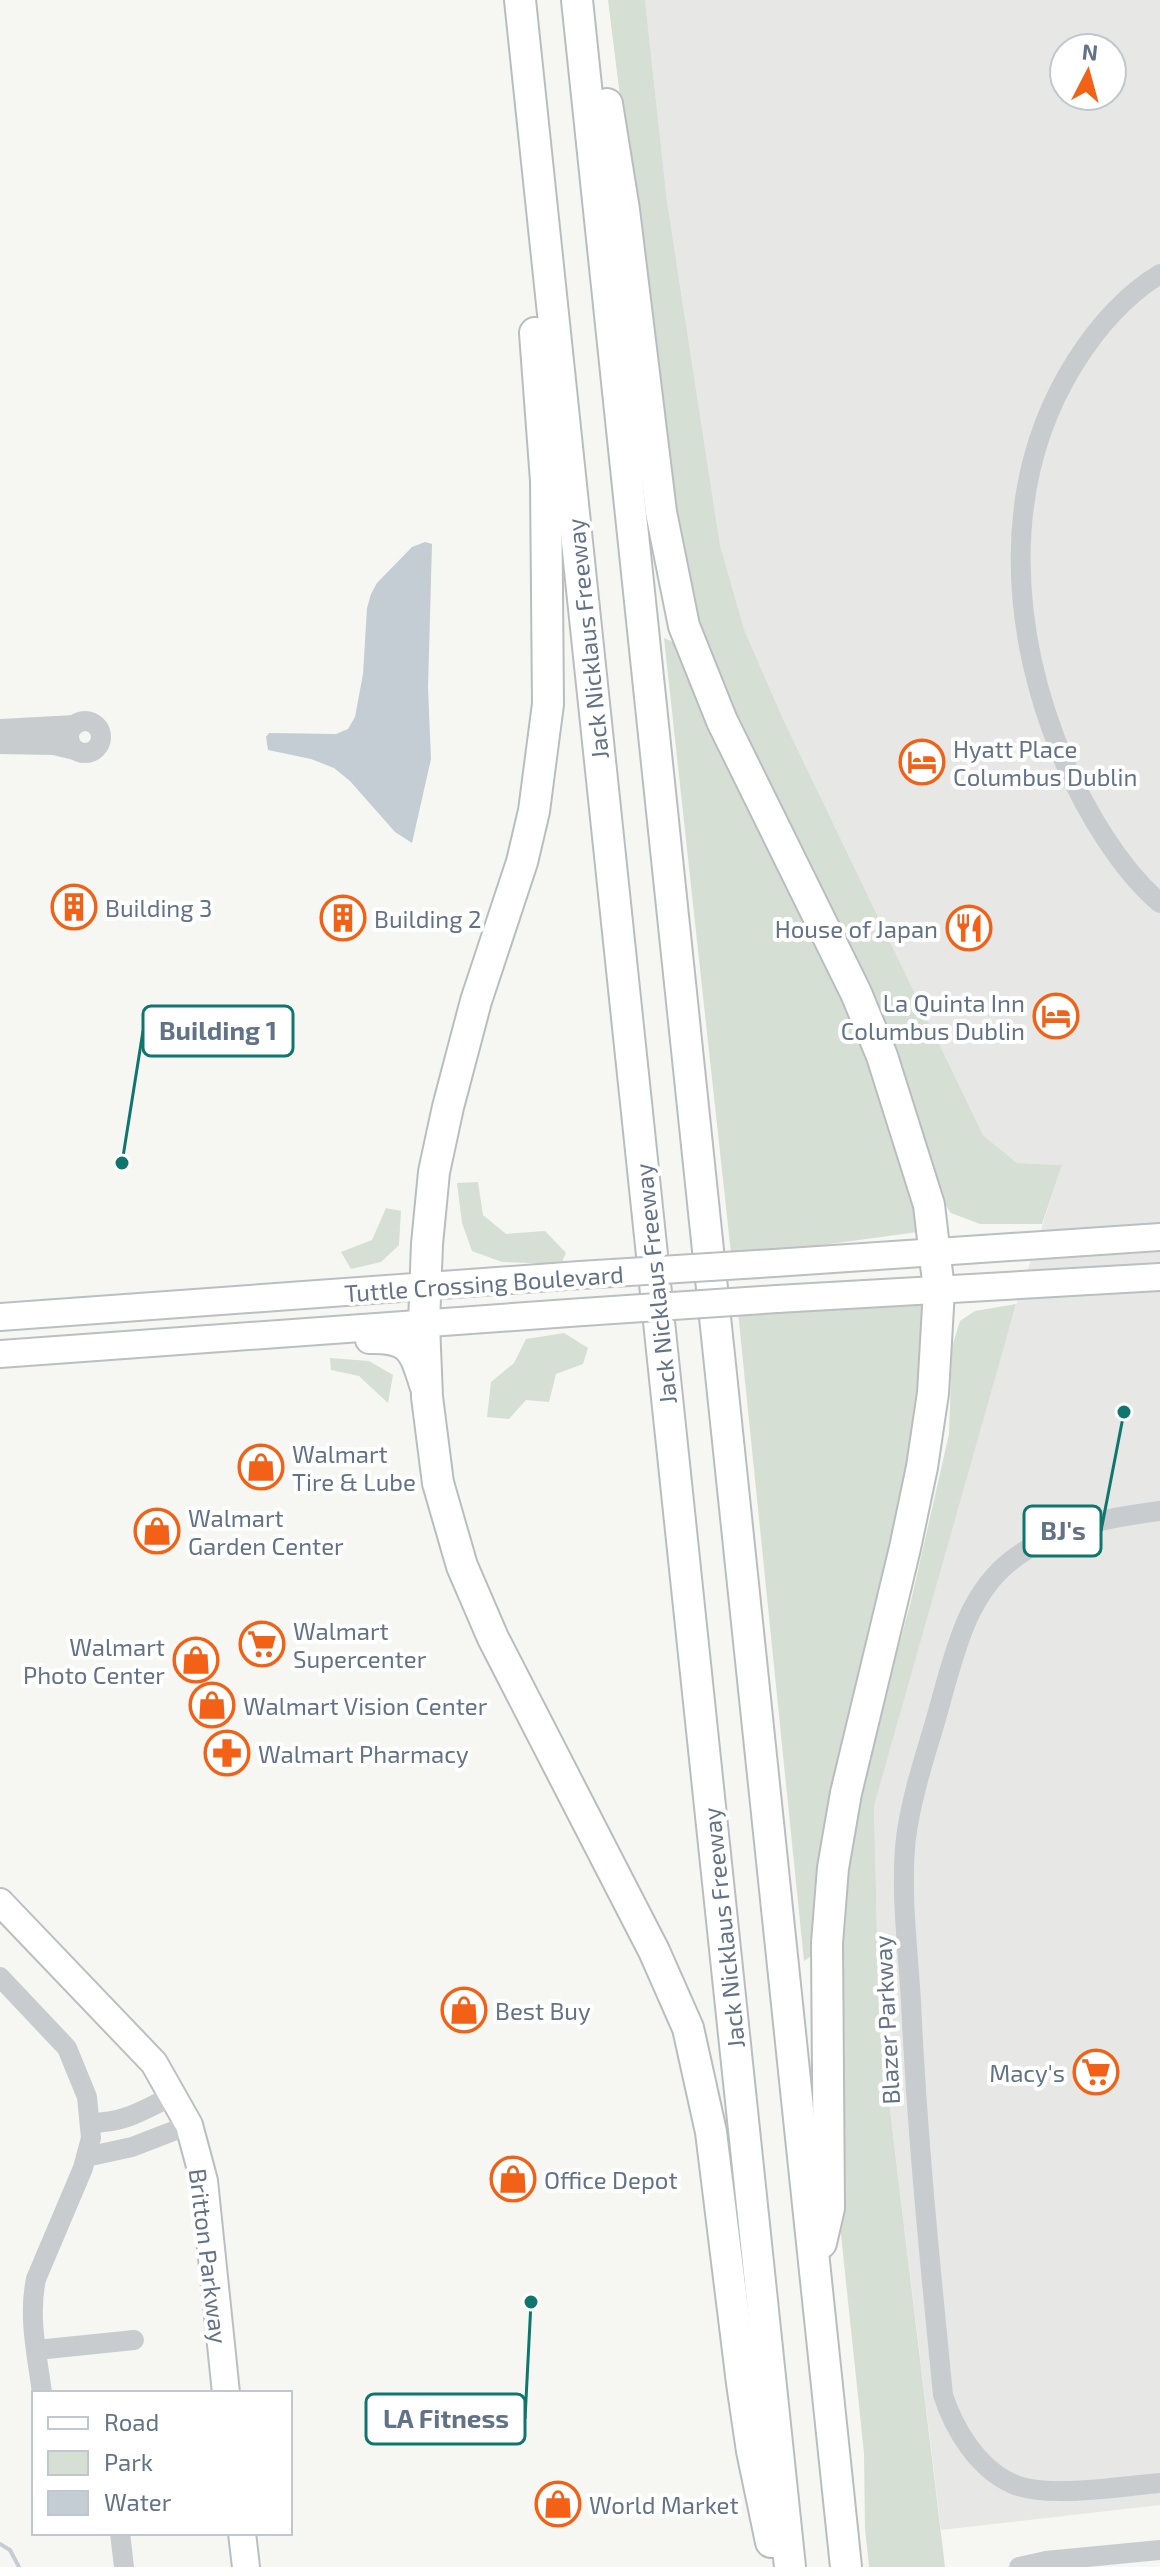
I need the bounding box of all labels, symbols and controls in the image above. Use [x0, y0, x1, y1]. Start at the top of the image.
north arrow [1048, 32, 1128, 112]
text: N [1081, 37, 1099, 65]
street label: Jack Nicklaus Freeway [560, 517, 614, 761]
place label: Hyatt Place Columbus Dublin [953, 734, 1137, 791]
hotel icon: Hyatt Place Columbus Dublin [898, 738, 946, 786]
building icon: Building 3 [50, 883, 98, 931]
place label: Building 3 [105, 893, 212, 922]
building icon: Building 2 [319, 894, 367, 942]
place label: Building 2 [374, 904, 482, 933]
restaurant icon: House of Japan [945, 904, 993, 952]
place label: House of Japan [775, 914, 938, 943]
place label: La Quinta Inn Columbus Dublin [841, 988, 1025, 1045]
hotel icon: La Quinta Inn Columbus Dublin [1032, 992, 1080, 1040]
callout: Building 1 [143, 1006, 293, 1056]
text: Building 1 [159, 1014, 277, 1045]
street label: Jack Nicklaus Freeway [628, 1162, 682, 1406]
street label: Tuttle Crossing Boulevard [343, 1259, 625, 1307]
place label: Walmart Tire & Lube [292, 1439, 416, 1496]
shop icon: Walmart Tire & Lube [237, 1443, 285, 1491]
place label: Walmart Garden Center [188, 1503, 344, 1560]
callout: BJ's [1024, 1506, 1101, 1556]
shop icon: Walmart Garden Center [133, 1507, 181, 1555]
text: BJ's [1040, 1514, 1086, 1545]
place label: Walmart Supercenter [293, 1616, 427, 1673]
supermarket icon: Walmart Supercenter [238, 1620, 286, 1668]
place label: Walmart Photo Center [23, 1632, 165, 1689]
shop icon: Walmart Photo Center [172, 1636, 220, 1684]
shop icon: Walmart Vision Center [188, 1681, 236, 1729]
place label: Walmart Vision Center [243, 1691, 488, 1720]
pharmacy icon: Walmart Pharmacy [203, 1729, 251, 1777]
place label: Walmart Pharmacy [258, 1739, 469, 1768]
street label: Jack Nicklaus Freeway [696, 1806, 750, 2050]
street label: Blazer Parkway [867, 1934, 905, 2105]
shop icon: Best Buy [440, 1986, 488, 2034]
place label: Best Buy [495, 1996, 591, 2025]
supermarket icon: Macy's [1072, 2048, 1120, 2096]
place label: Macy's [989, 2058, 1065, 2087]
shop icon: Office Depot [489, 2155, 537, 2203]
place label: Office Depot [544, 2165, 678, 2194]
street label: Britton Parkway [184, 2167, 234, 2346]
legend [32, 2391, 292, 2535]
callout: LA Fitness [366, 2394, 525, 2444]
text: LA Fitness [383, 2402, 509, 2433]
text: Road [104, 2407, 159, 2436]
text: Park [104, 2447, 153, 2476]
shop icon: World Market [534, 2480, 582, 2528]
text: Water [104, 2487, 172, 2516]
place label: World Market [589, 2490, 739, 2519]

